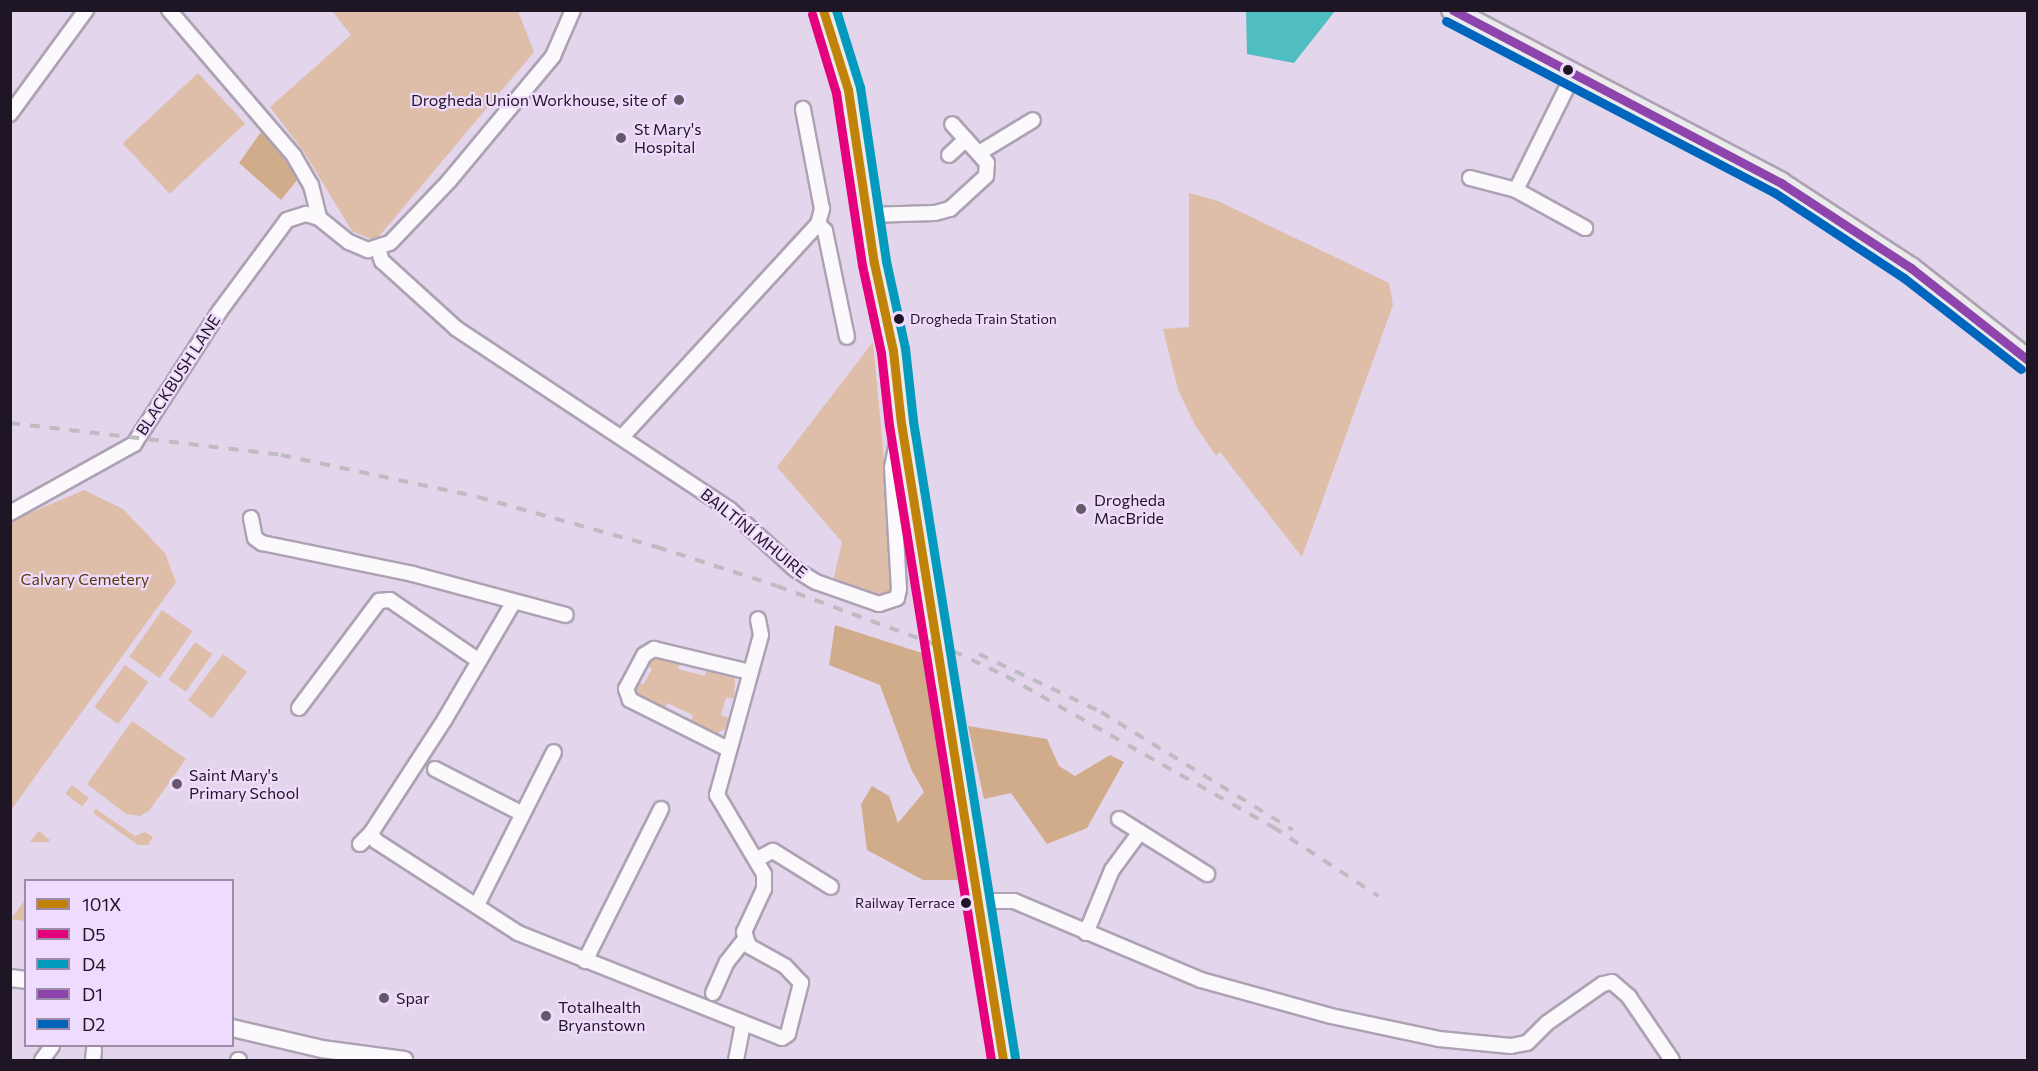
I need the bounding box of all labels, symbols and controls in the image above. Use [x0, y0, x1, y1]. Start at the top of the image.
unlabelled marker [1562, 64, 1574, 76]
place label: Drogheda Union Workhouse, site of [411, 90, 667, 110]
marker: Drogheda Union Workhouse, site of [672, 93, 686, 107]
place label: St Mary's Hospital [634, 119, 702, 157]
marker: St Mary's Hospital [612, 129, 630, 147]
street label: BLACKBUSH LANE [132, 311, 224, 439]
place label: Drogheda Train Station [910, 311, 1057, 327]
marker: Drogheda Train Station [893, 313, 905, 325]
street label: BAILTÍNÍ MHUIRE [697, 484, 811, 582]
place label: Drogheda MacBride [1094, 490, 1165, 528]
marker: Drogheda MacBride [1072, 500, 1090, 518]
park label: Calvary Cemetery [21, 569, 149, 589]
place label: Saint Mary's Primary School [189, 765, 299, 803]
marker: Saint Mary's Primary School [170, 777, 184, 791]
legend [24, 879, 234, 1047]
text: 101X [82, 893, 121, 915]
place label: Railway Terrace [855, 895, 955, 911]
marker: Railway Terrace [960, 897, 972, 909]
text: D5 [82, 923, 106, 945]
text: D4 [82, 953, 106, 975]
text: D1 [82, 983, 103, 1005]
place label: Spar [396, 988, 430, 1008]
marker: Spar [377, 991, 391, 1005]
place label: Totalhealth Bryanstown [558, 997, 645, 1035]
marker: Totalhealth Bryanstown [539, 1009, 553, 1023]
text: D2 [82, 1013, 105, 1035]

